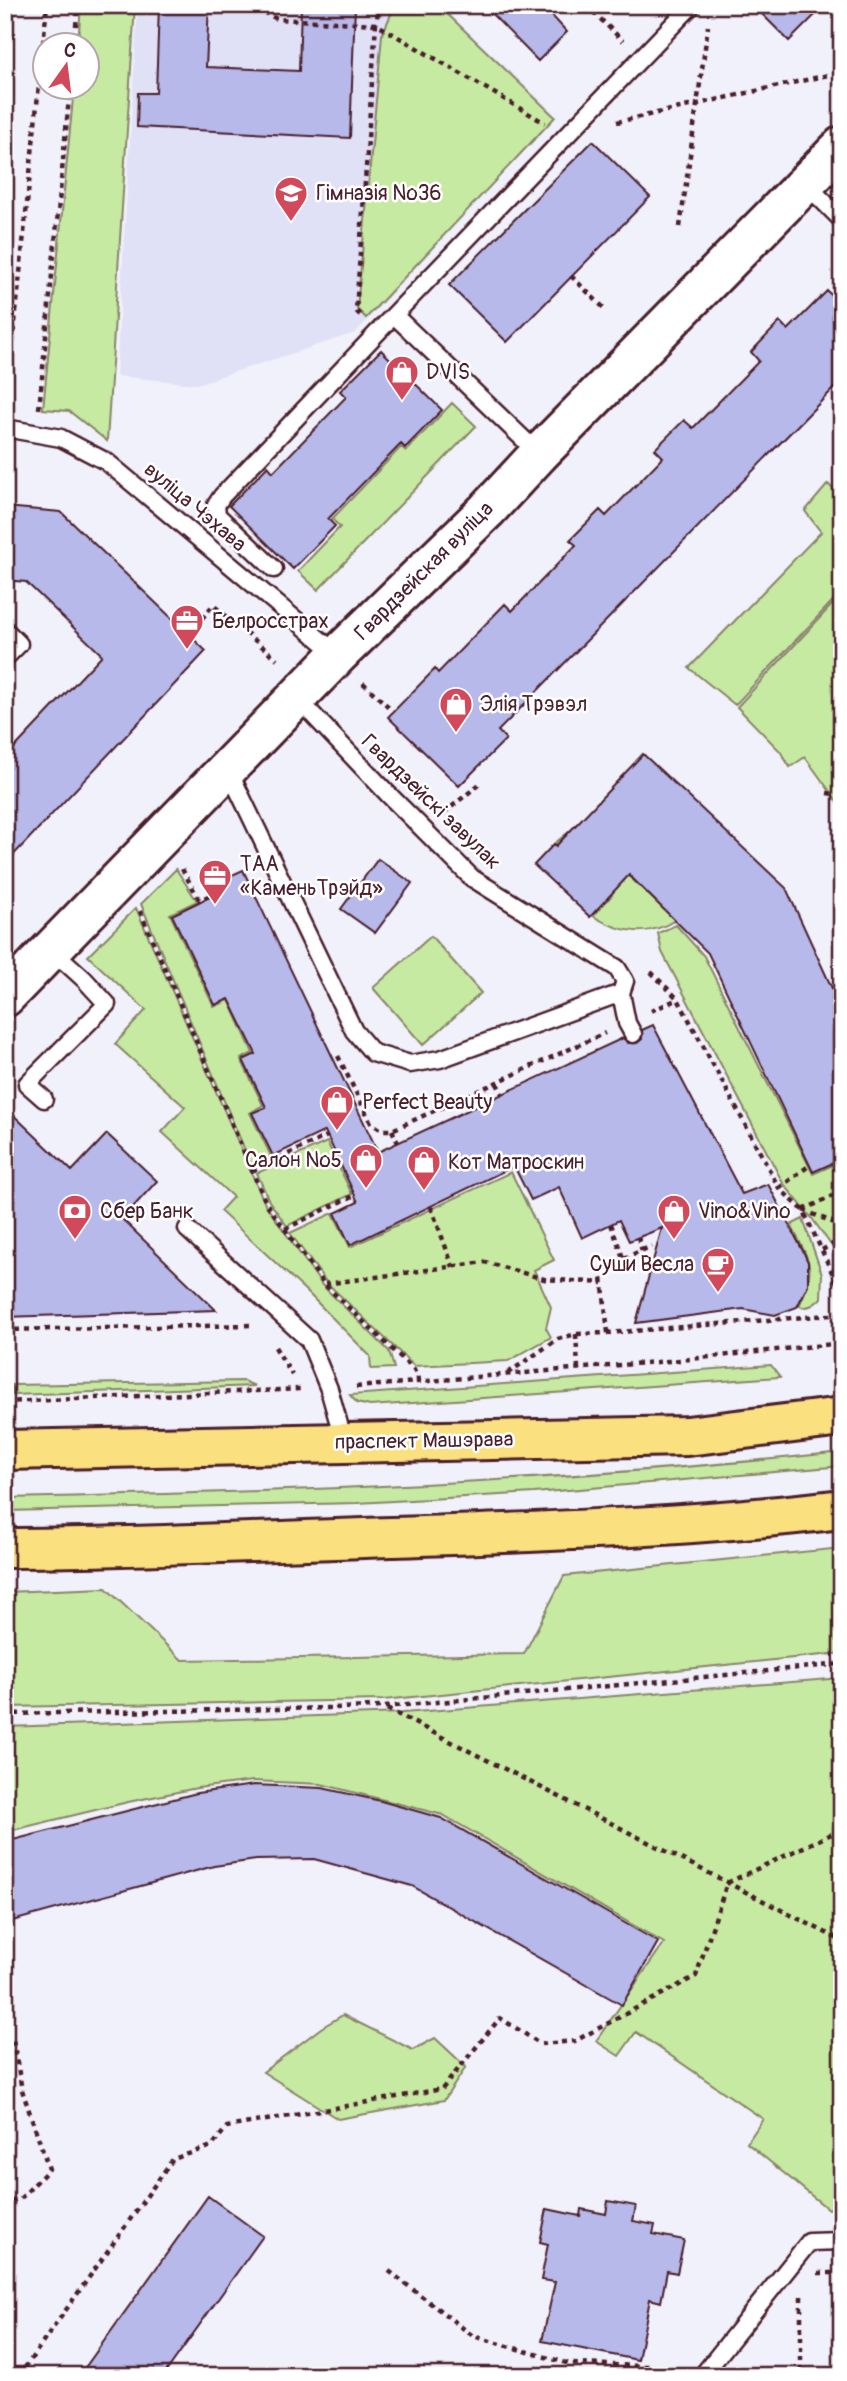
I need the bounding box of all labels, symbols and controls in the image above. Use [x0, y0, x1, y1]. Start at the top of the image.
north arrow [32, 32, 102, 102]
text: С [61, 37, 79, 64]
school or university icon: Гімназія №36 [272, 174, 310, 223]
place label: Гімназія №36 [316, 180, 442, 207]
shop icon: DVIS [383, 353, 421, 402]
place label: DVIS [426, 359, 470, 386]
street label: вуліца Чэхава [138, 456, 252, 558]
street label: Гвардзейская вуліца [349, 496, 499, 646]
office icon: Белросстрах [168, 602, 206, 651]
place label: Белросстрах [212, 608, 329, 635]
shop icon: Элія Трэвэл [437, 685, 475, 734]
place label: Элія Трэвэл [480, 691, 587, 718]
street label: Гвардзейскі завулак [355, 728, 507, 876]
place label: ТАА «КаменьТрэйд» [240, 851, 383, 902]
office icon: ТАА «КаменьТрэйд» [196, 857, 234, 906]
shop icon: Perfect Beauty [318, 1083, 356, 1132]
place label: Perfect Beauty [362, 1089, 492, 1116]
shop icon: Салон №5 [347, 1141, 385, 1190]
shop icon: Кот Матроскин [405, 1143, 443, 1192]
place label: Салон №5 [245, 1147, 342, 1174]
place label: Кот Матроскин [448, 1149, 584, 1176]
bank icon: Сбер Банк [56, 1192, 94, 1241]
shop icon: Vino&Vino [655, 1192, 693, 1241]
place label: Сбер Банк [100, 1198, 194, 1225]
place label: Vino&Vino [698, 1198, 791, 1225]
cafe icon: Суши Весла [699, 1245, 737, 1294]
place label: Суши Весла [590, 1251, 694, 1278]
street label: праспект Машэрава [334, 1426, 514, 1456]

